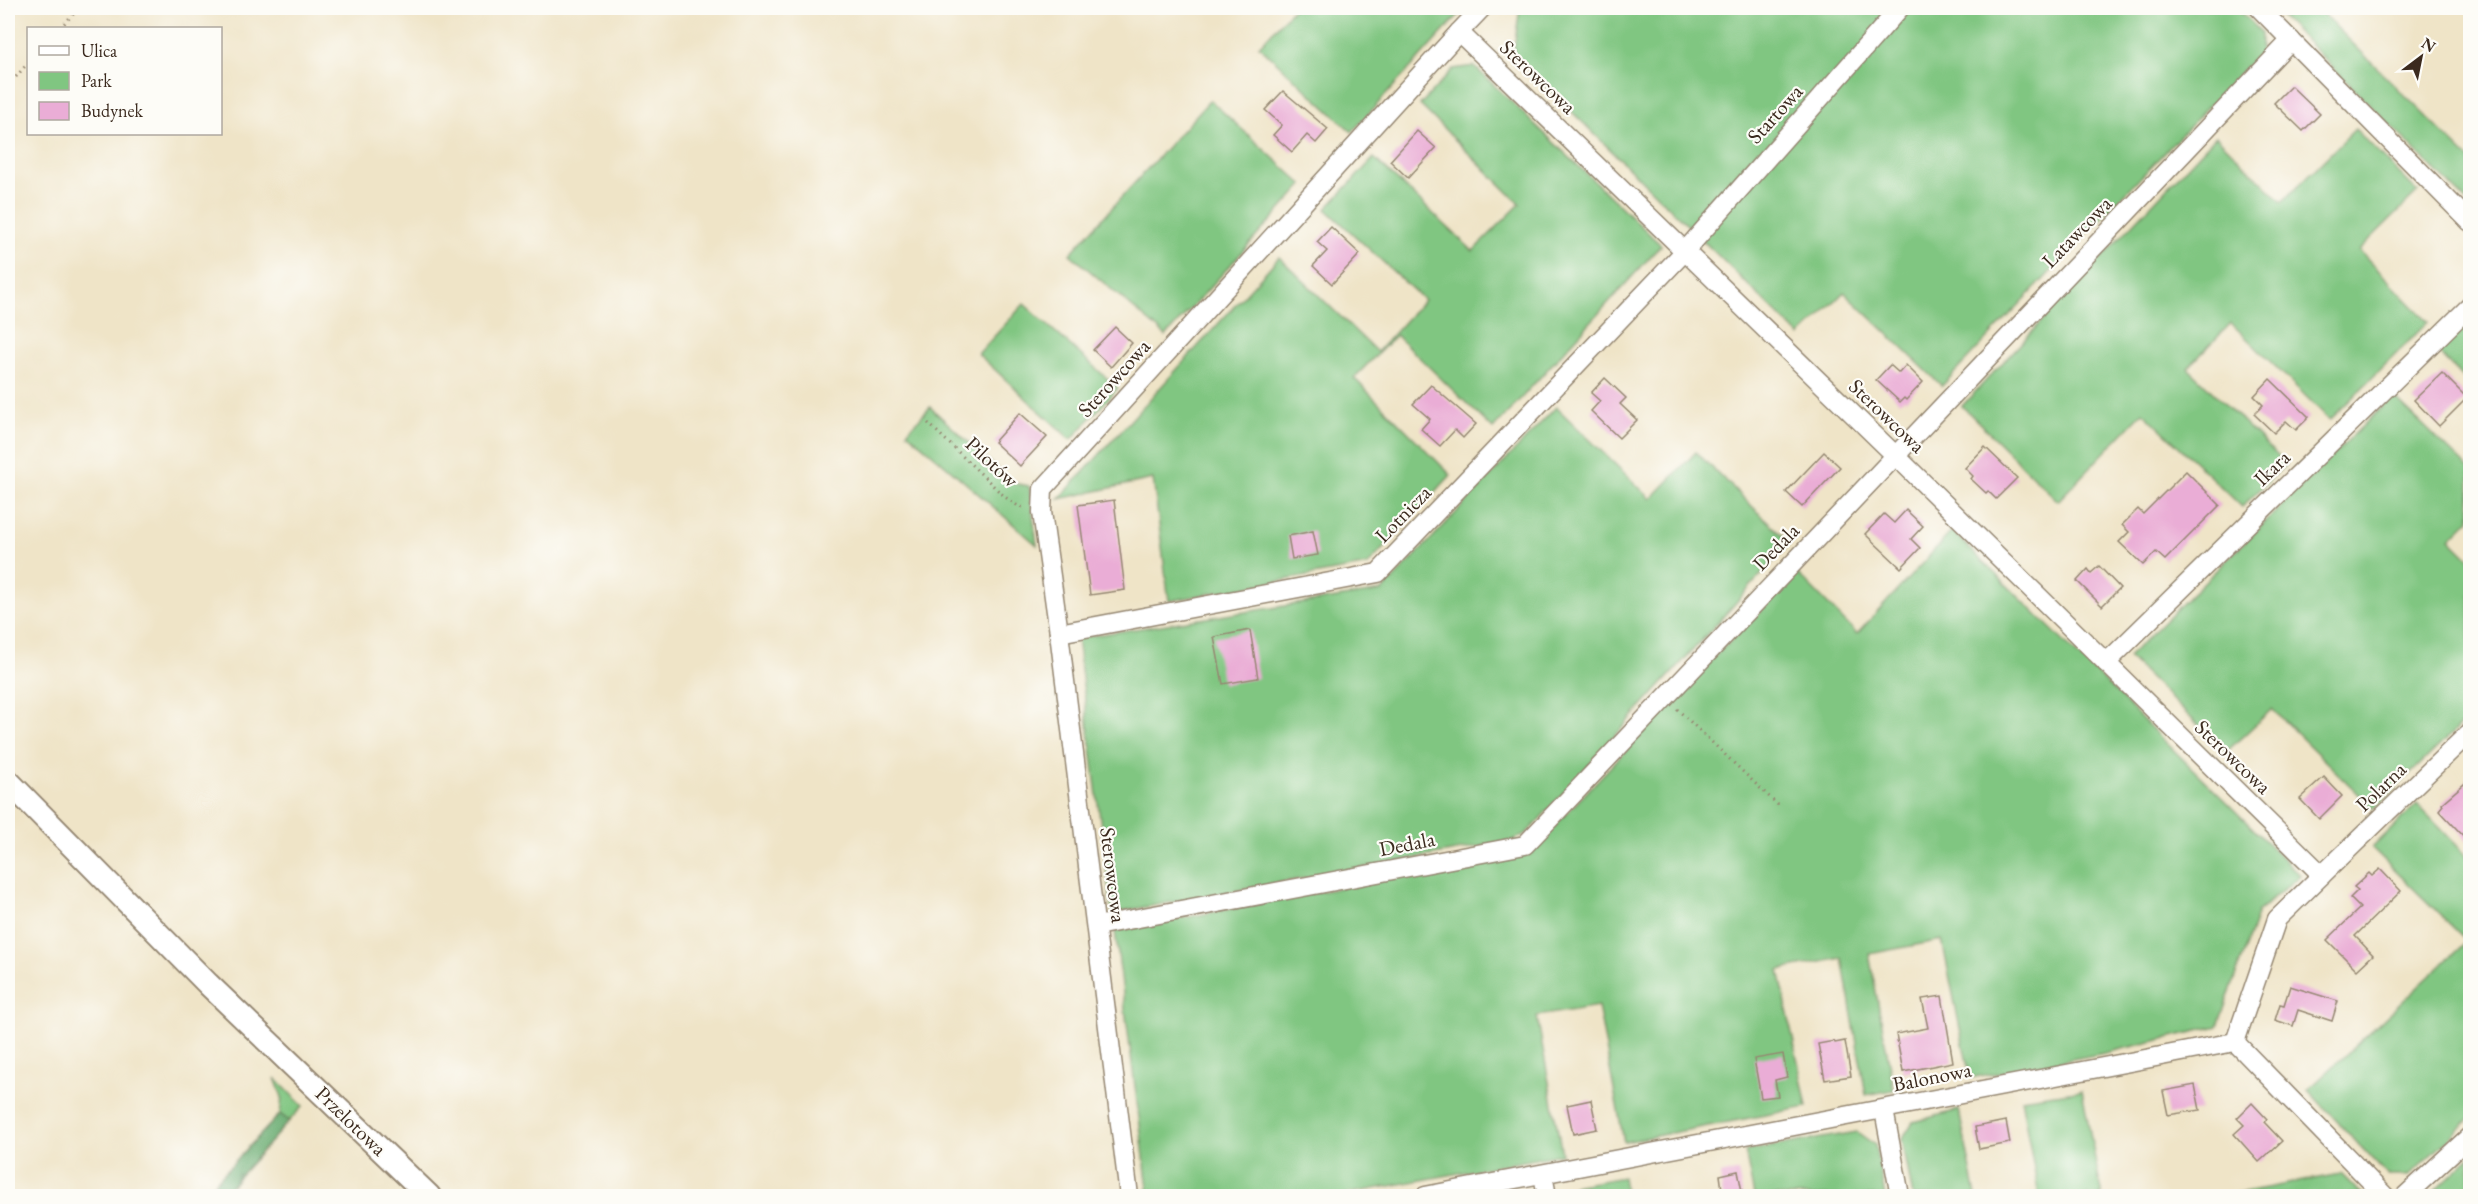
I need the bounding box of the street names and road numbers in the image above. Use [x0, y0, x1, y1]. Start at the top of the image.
street label: Sterowcowa [1494, 34, 1583, 120]
street label: Startowa [1741, 78, 1809, 149]
street label: Latawcowa [2036, 190, 2118, 273]
street label: Sterowcowa [1071, 332, 1156, 422]
street label: Sterowcowa [1843, 373, 1932, 459]
street label: Pilotów [960, 430, 1025, 493]
street label: Ikara [2248, 443, 2296, 492]
street label: Lotnicza [1369, 479, 1437, 548]
street label: Dedala [1746, 517, 1805, 576]
street label: Sterowcowa [2189, 714, 2278, 800]
street label: Polarna [2350, 755, 2412, 817]
street label: Dedala [1377, 825, 1438, 862]
street label: Sterowcowa [1094, 826, 1133, 925]
street label: Balonowa [1890, 1056, 1974, 1097]
street label: Przelotowa [310, 1080, 393, 1162]

